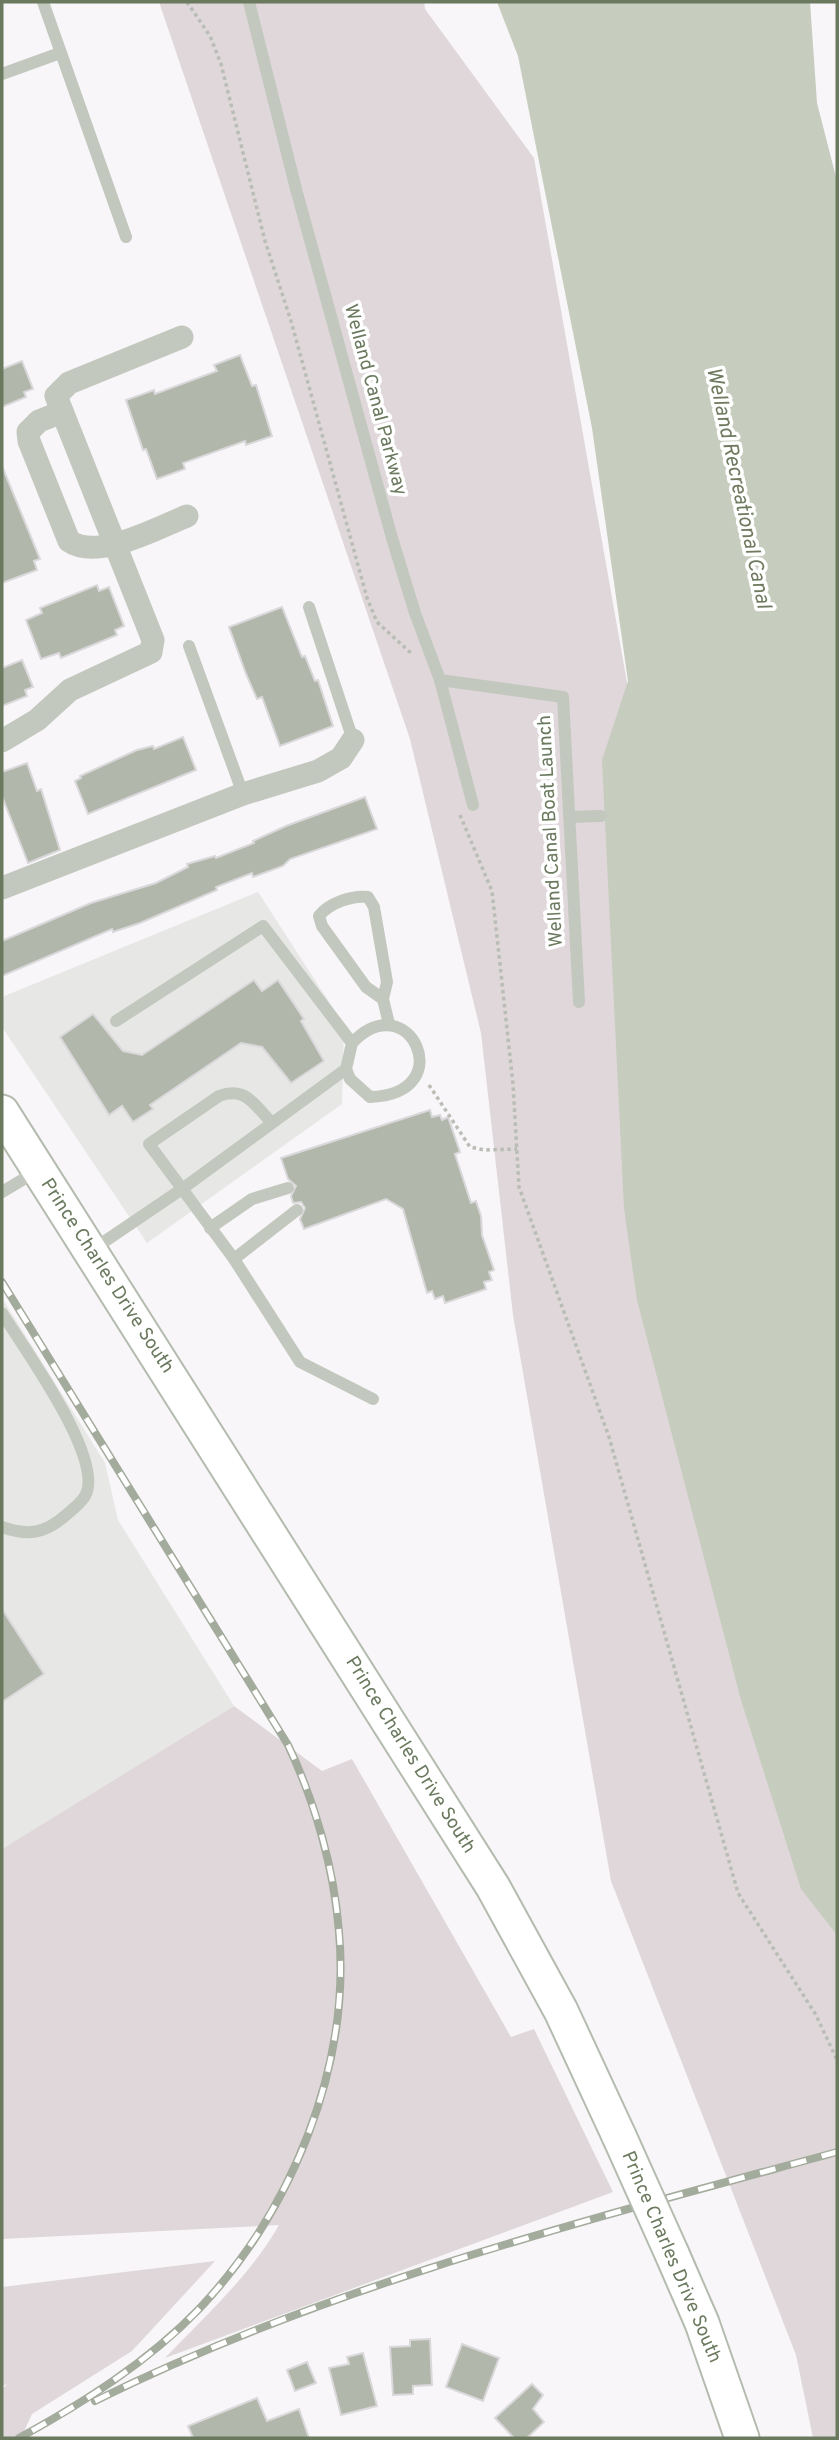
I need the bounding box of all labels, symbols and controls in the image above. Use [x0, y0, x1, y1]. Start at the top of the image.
street label: Welland Canal Parkway [338, 302, 412, 498]
water label: Welland Recreational Canal [699, 365, 777, 613]
street label: Welland Canal Boat Launch [533, 714, 569, 948]
street label: Prince Charles Drive South [35, 1174, 179, 1378]
street label: Prince Charles Drive South [339, 1652, 481, 1858]
street label: Prince Charles Drive South [615, 2147, 727, 2367]

